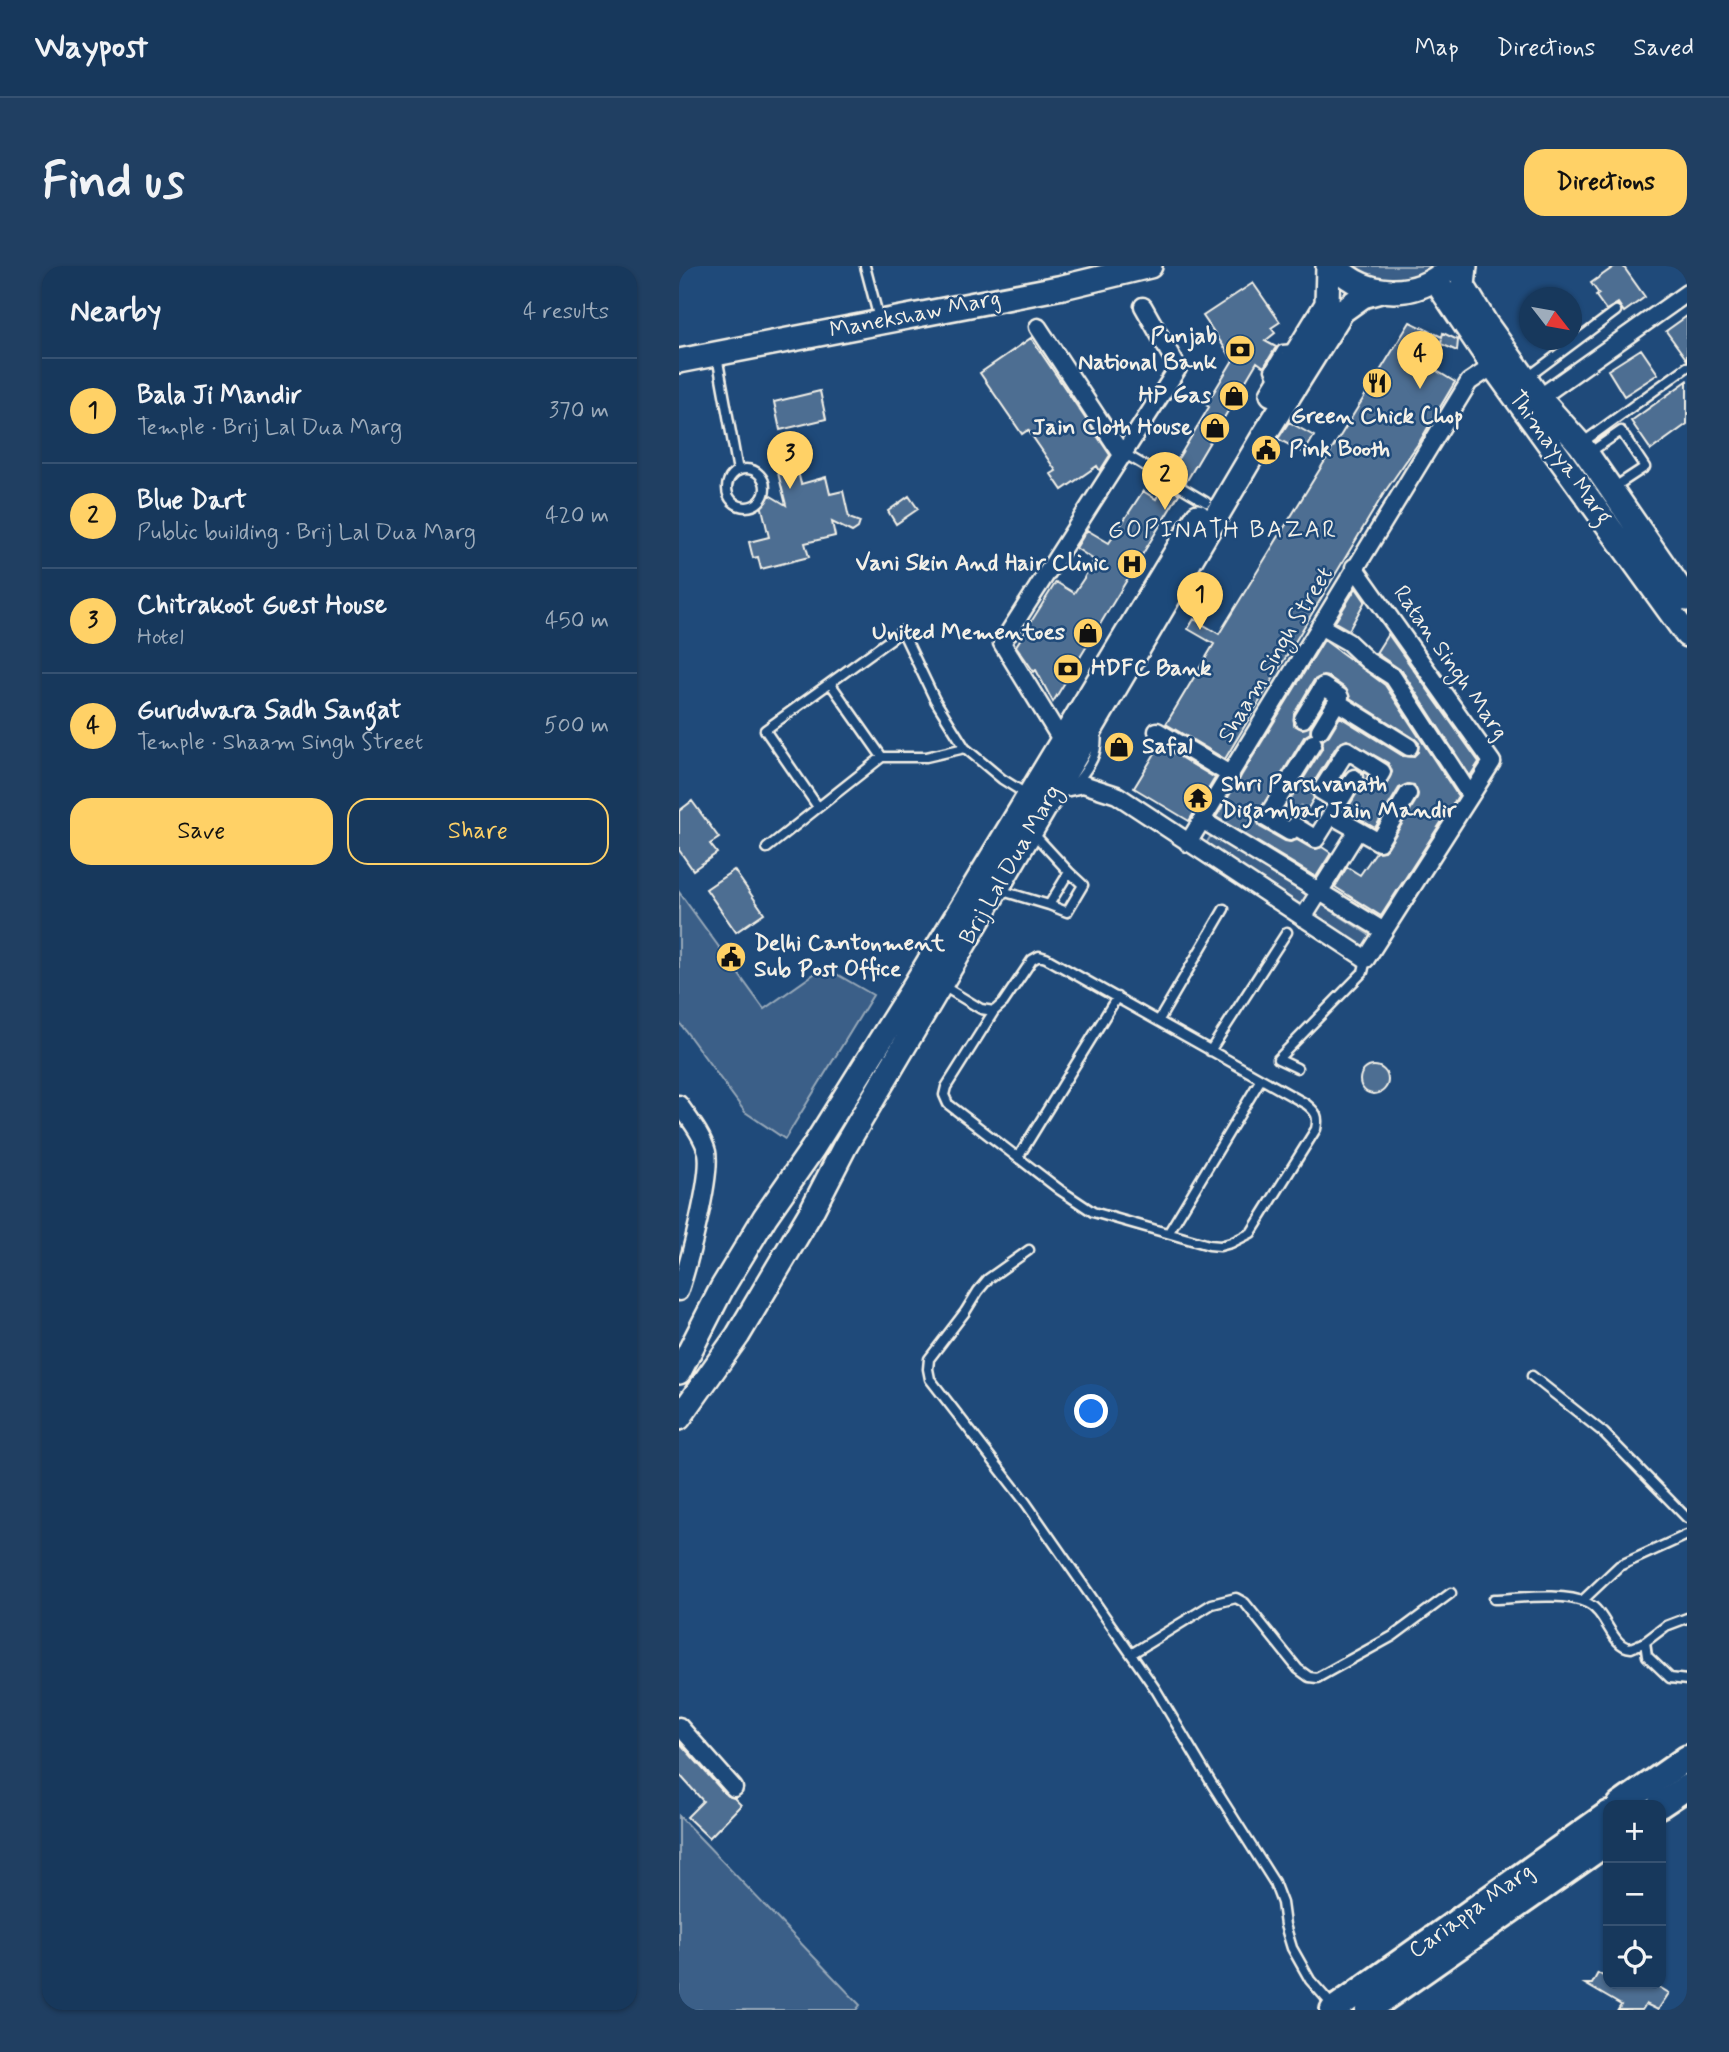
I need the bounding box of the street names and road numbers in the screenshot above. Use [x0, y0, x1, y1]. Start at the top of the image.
street label: Manekshaw Marg [827, 284, 1003, 346]
street label: Thimayya Marg [1500, 385, 1619, 532]
street label: Shaam Singh Street [1211, 561, 1342, 750]
street label: Ratan Singh Marg [1384, 580, 1514, 747]
street label: Brij Lal Dua Marg [953, 780, 1071, 951]
street label: Cariappa Marg [1403, 1857, 1540, 1966]

